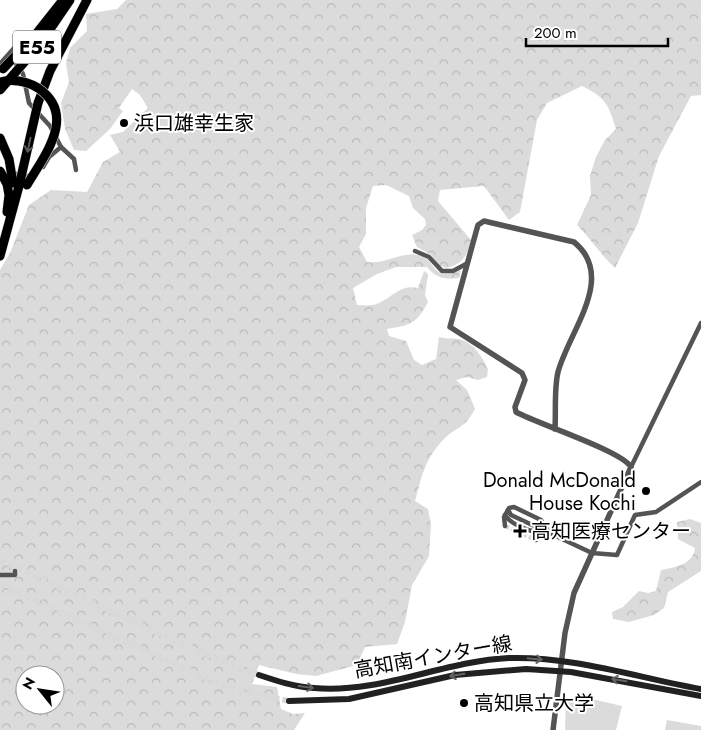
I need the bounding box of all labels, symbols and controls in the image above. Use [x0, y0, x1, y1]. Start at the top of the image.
scale bar [526, 15, 668, 47]
text: 200 m [534, 22, 577, 44]
road number: E55 [13, 31, 61, 64]
place label: 浜口雄幸生家 [134, 109, 254, 138]
marker: 浜口雄幸生家 [118, 117, 130, 129]
one-way arrow [24, 136, 33, 152]
place label: Donald McDonald House Kochi [483, 466, 636, 518]
marker: Donald McDonald House Kochi [640, 485, 652, 497]
place label: 高知医療センター [531, 517, 691, 546]
marker: 高知医療センター [513, 524, 527, 538]
street label: 高知南インター線 [352, 629, 514, 685]
one-way arrow [527, 654, 543, 664]
north arrow [15, 665, 65, 715]
one-way arrow [450, 671, 466, 681]
text: N [17, 674, 40, 693]
one-way arrow [611, 675, 627, 685]
one-way arrow [298, 682, 314, 692]
place label: 高知県立大学 [474, 689, 594, 718]
marker: 高知県立大学 [458, 697, 470, 709]

